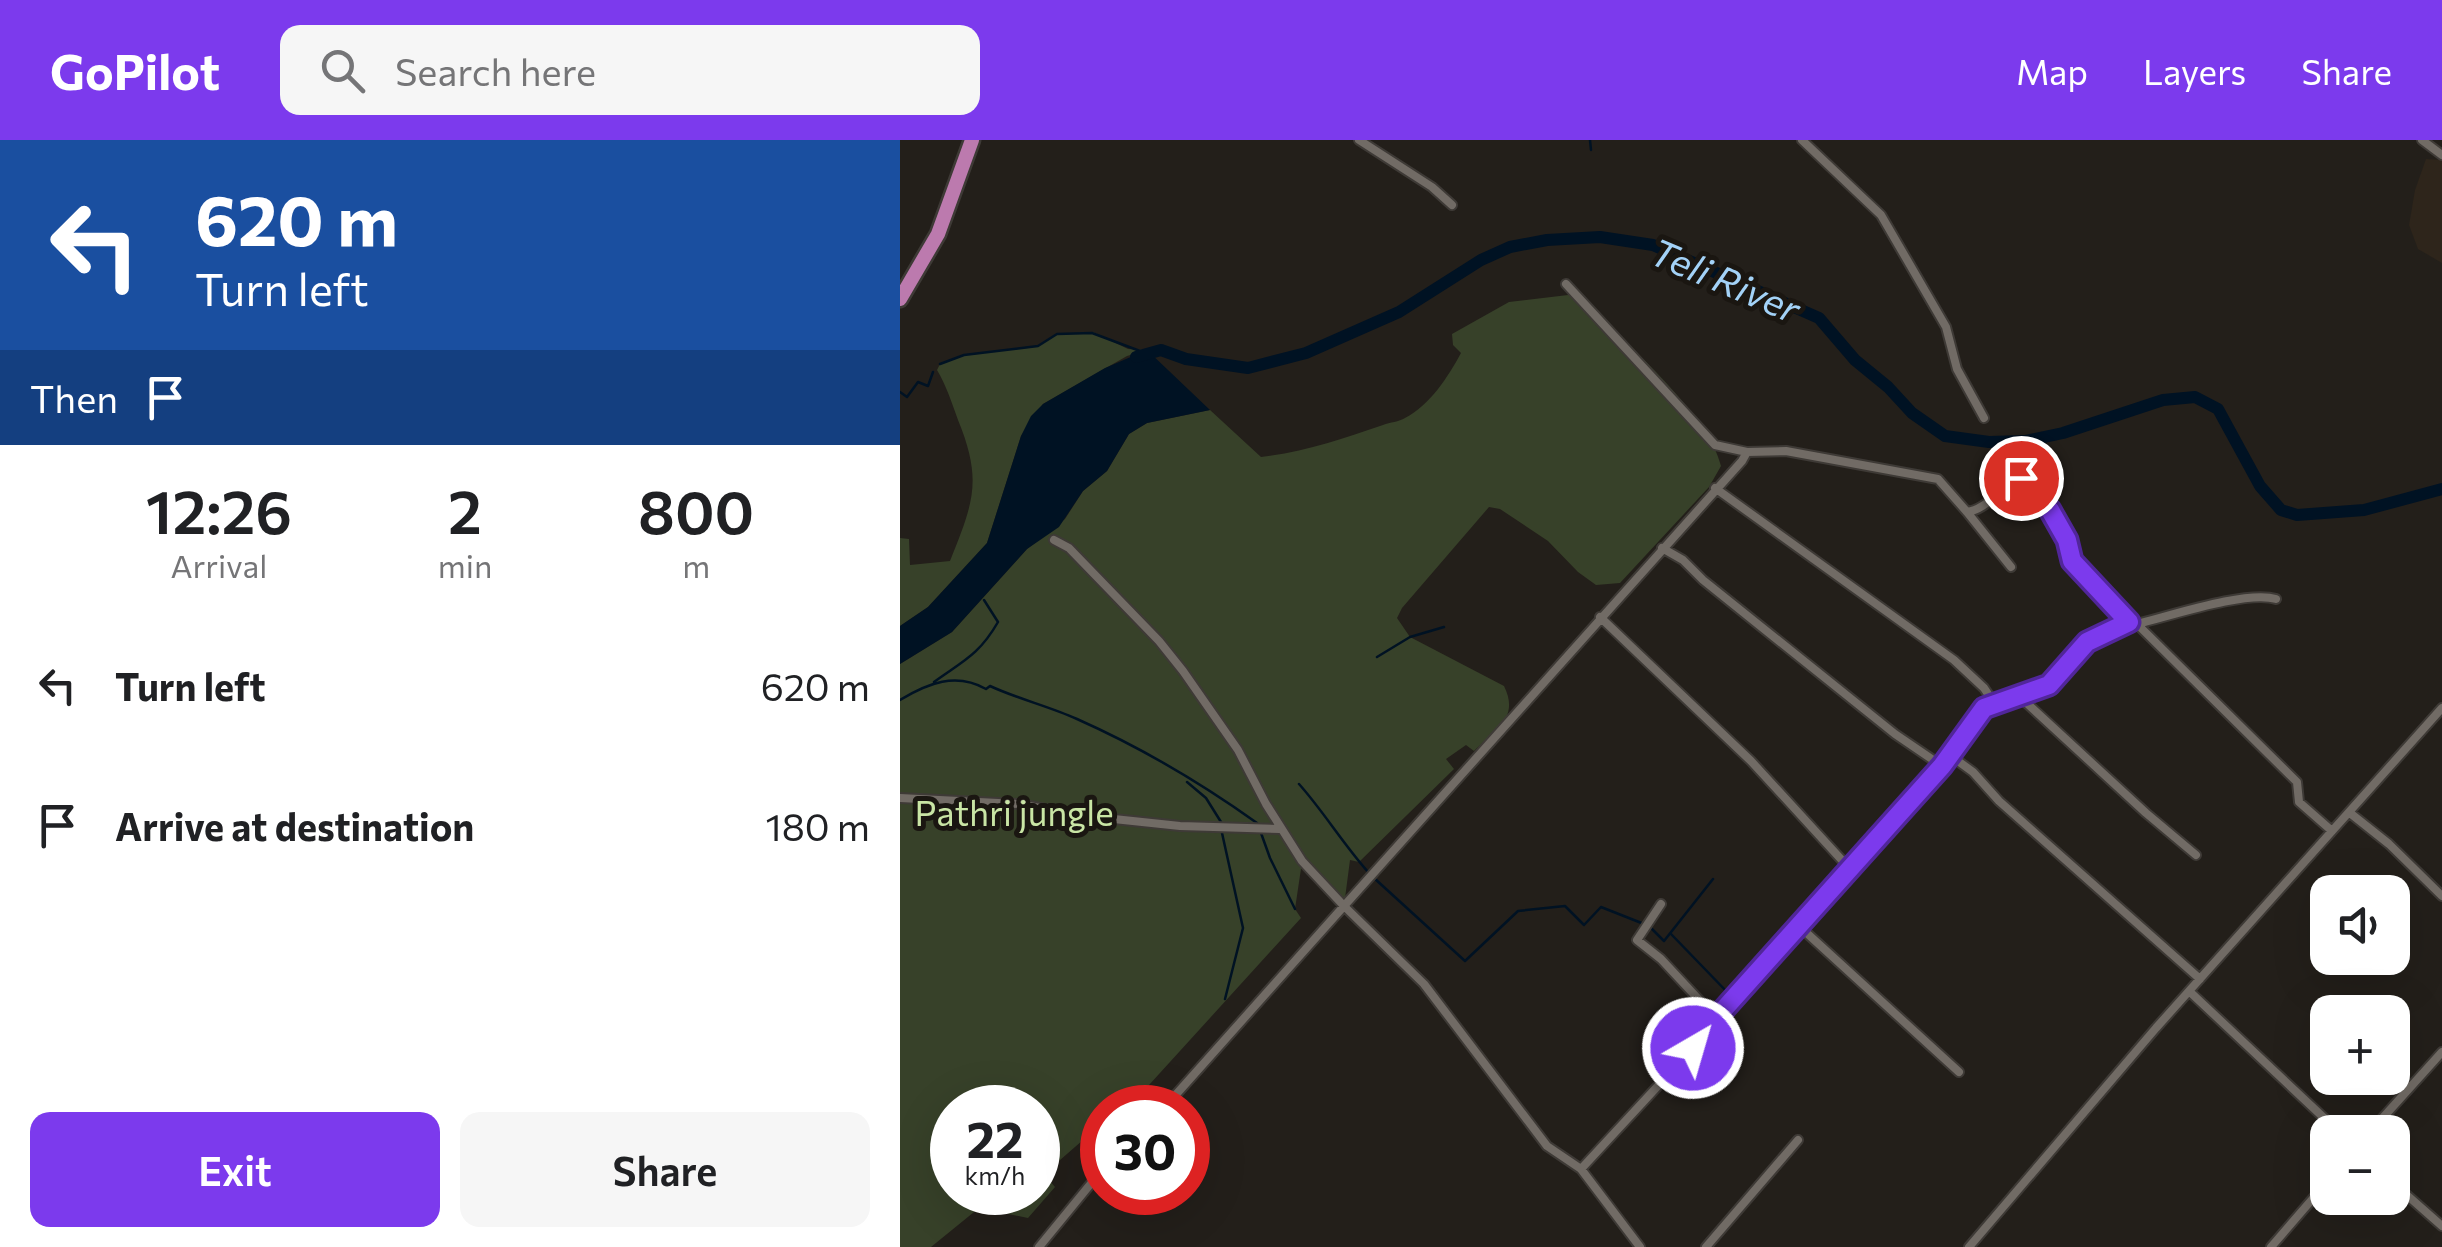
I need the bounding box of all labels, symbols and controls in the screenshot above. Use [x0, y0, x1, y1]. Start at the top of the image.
search box [280, 25, 980, 115]
text: GoPilot [50, 41, 220, 100]
icon: search [315, 43, 370, 98]
text: Search here [395, 47, 596, 94]
text: Map [2016, 49, 2088, 92]
text: Layers [2143, 49, 2246, 92]
text: Share [2301, 49, 2392, 92]
text: 620 m [195, 175, 398, 260]
icon: left [30, 180, 160, 310]
water label: Teli River [1644, 227, 1809, 332]
text: Turn left [195, 260, 369, 315]
icon: arrive [138, 370, 193, 425]
text: Then [30, 374, 118, 421]
pin [1979, 436, 2064, 521]
icon: arrive [1994, 451, 2049, 506]
text: 12:26 [146, 473, 292, 546]
text: 2 [448, 473, 482, 546]
text: 800 [638, 473, 754, 546]
text: Arrival [170, 545, 267, 585]
text: min [438, 545, 492, 585]
text: m [682, 545, 710, 585]
icon: left [30, 658, 85, 713]
text: Turn left [115, 662, 266, 709]
text: 620 m [761, 662, 870, 709]
park label: Pathri jungle [914, 790, 1114, 833]
icon: arrive [30, 798, 85, 853]
text: Arrive at destination [115, 802, 474, 849]
text: 180 m [765, 802, 870, 849]
map controls [2310, 875, 2410, 1215]
button: sound [2310, 875, 2410, 975]
button: + [2310, 995, 2410, 1095]
position arrow [1641, 996, 1745, 1100]
speed limit sign: 30 [1080, 1085, 1210, 1215]
text: 22 [967, 1107, 1023, 1168]
button: Exit [30, 1112, 440, 1227]
button: Share [460, 1112, 870, 1227]
button: − [2310, 1115, 2410, 1215]
text: km/h [965, 1160, 1025, 1190]

